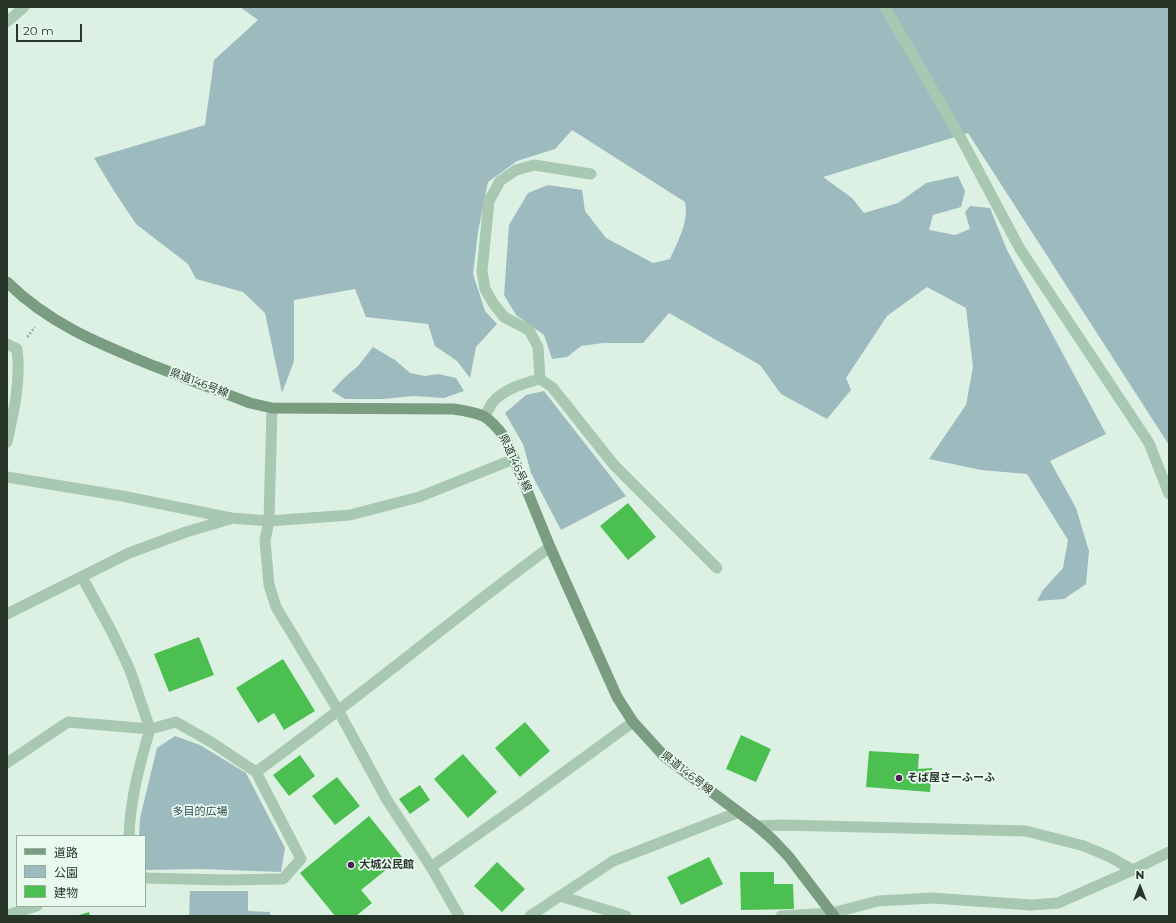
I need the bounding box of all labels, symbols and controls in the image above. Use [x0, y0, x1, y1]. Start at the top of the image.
scale bar [18, 16, 84, 42]
text: 20 m [23, 23, 54, 38]
street label: 県道146号線 [168, 366, 230, 400]
street label: 県道146号線 [496, 432, 534, 494]
street label: 県道146号線 [659, 749, 715, 797]
place label: そば屋さーふーふ [907, 771, 995, 785]
marker: そば屋さーふーふ [894, 773, 904, 783]
park label: 多目的広場 [173, 805, 227, 819]
legend [16, 835, 146, 907]
text: 道路 [54, 845, 78, 860]
place label: 大城公民館 [359, 858, 414, 872]
marker: 大城公民館 [346, 860, 356, 870]
text: 公園 [54, 865, 78, 880]
north arrow [1120, 867, 1160, 907]
text: N [1136, 868, 1144, 882]
text: 建物 [54, 885, 78, 900]

